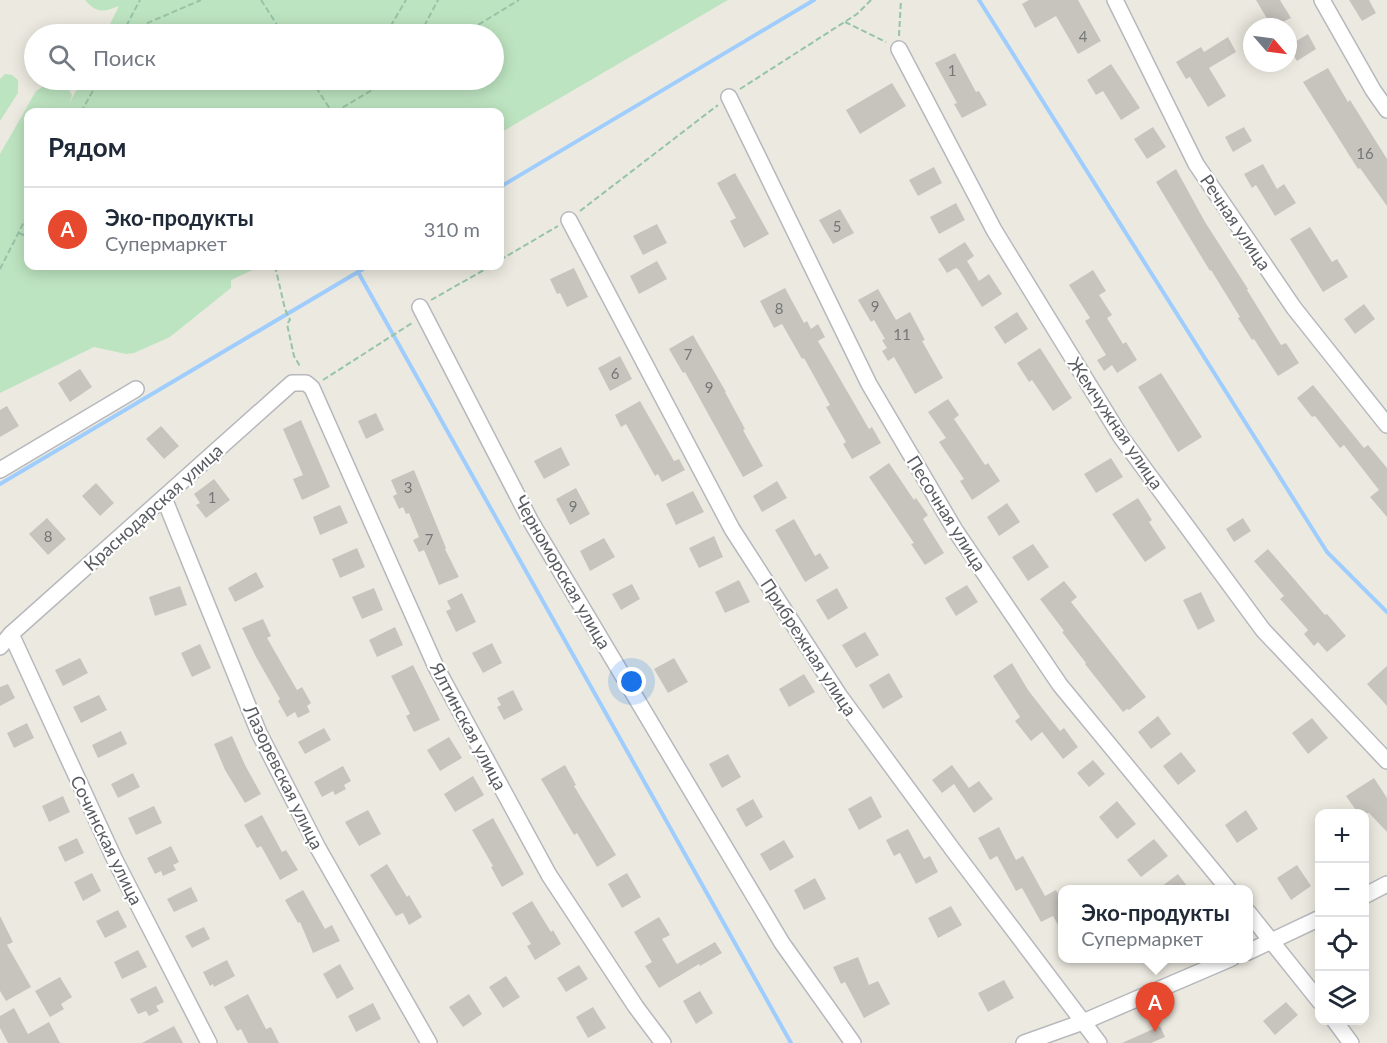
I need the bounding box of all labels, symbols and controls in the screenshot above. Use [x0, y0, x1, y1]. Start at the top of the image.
north arrow [1243, 18, 1297, 72]
search box [24, 24, 504, 90]
house number: 4 [1079, 27, 1088, 45]
icon: search [45, 41, 78, 74]
text: Поиск [93, 44, 156, 71]
house number: 1 [948, 61, 956, 79]
text: Рядом [48, 131, 126, 163]
house number: 16 [1356, 144, 1374, 162]
street label: Речная улица [1196, 170, 1276, 274]
text: Эко-продукты [105, 204, 254, 231]
text: A [61, 217, 74, 241]
text: 310 m [424, 217, 480, 241]
house number: 5 [833, 217, 841, 235]
text: Супермаркет [105, 231, 227, 255]
house number: 9 [871, 297, 879, 315]
house number: 8 [775, 299, 783, 317]
house number: 11 [893, 325, 911, 343]
house number: 7 [684, 345, 693, 363]
street label: Жемчужная улица [1064, 353, 1168, 493]
house number: 6 [611, 364, 620, 382]
house number: 9 [705, 378, 713, 396]
street label: Краснодарская улица [79, 439, 227, 575]
street label: Песочная улица [903, 451, 991, 575]
house number: 3 [404, 478, 412, 496]
house number: 1 [208, 488, 216, 506]
street label: Черноморская улица [510, 491, 616, 653]
house number: 9 [569, 497, 577, 515]
house number: 8 [44, 527, 52, 545]
house number: 7 [425, 530, 434, 548]
street label: Прибрежная улица [756, 574, 862, 720]
street label: Ялтинская улица [426, 658, 512, 794]
your location [617, 667, 646, 696]
street label: Лазоревская улица [239, 700, 329, 853]
street label: Сочинская улица [66, 772, 148, 908]
map controls [1315, 809, 1369, 1025]
button: + [1315, 809, 1369, 863]
button: − [1315, 863, 1369, 917]
popup [1058, 885, 1253, 963]
text: Эко-продукты [1081, 899, 1230, 926]
button: locate [1315, 917, 1369, 971]
text: Супермаркет [1081, 926, 1203, 950]
button: layers [1315, 971, 1369, 1025]
pin: A [1136, 982, 1174, 1032]

